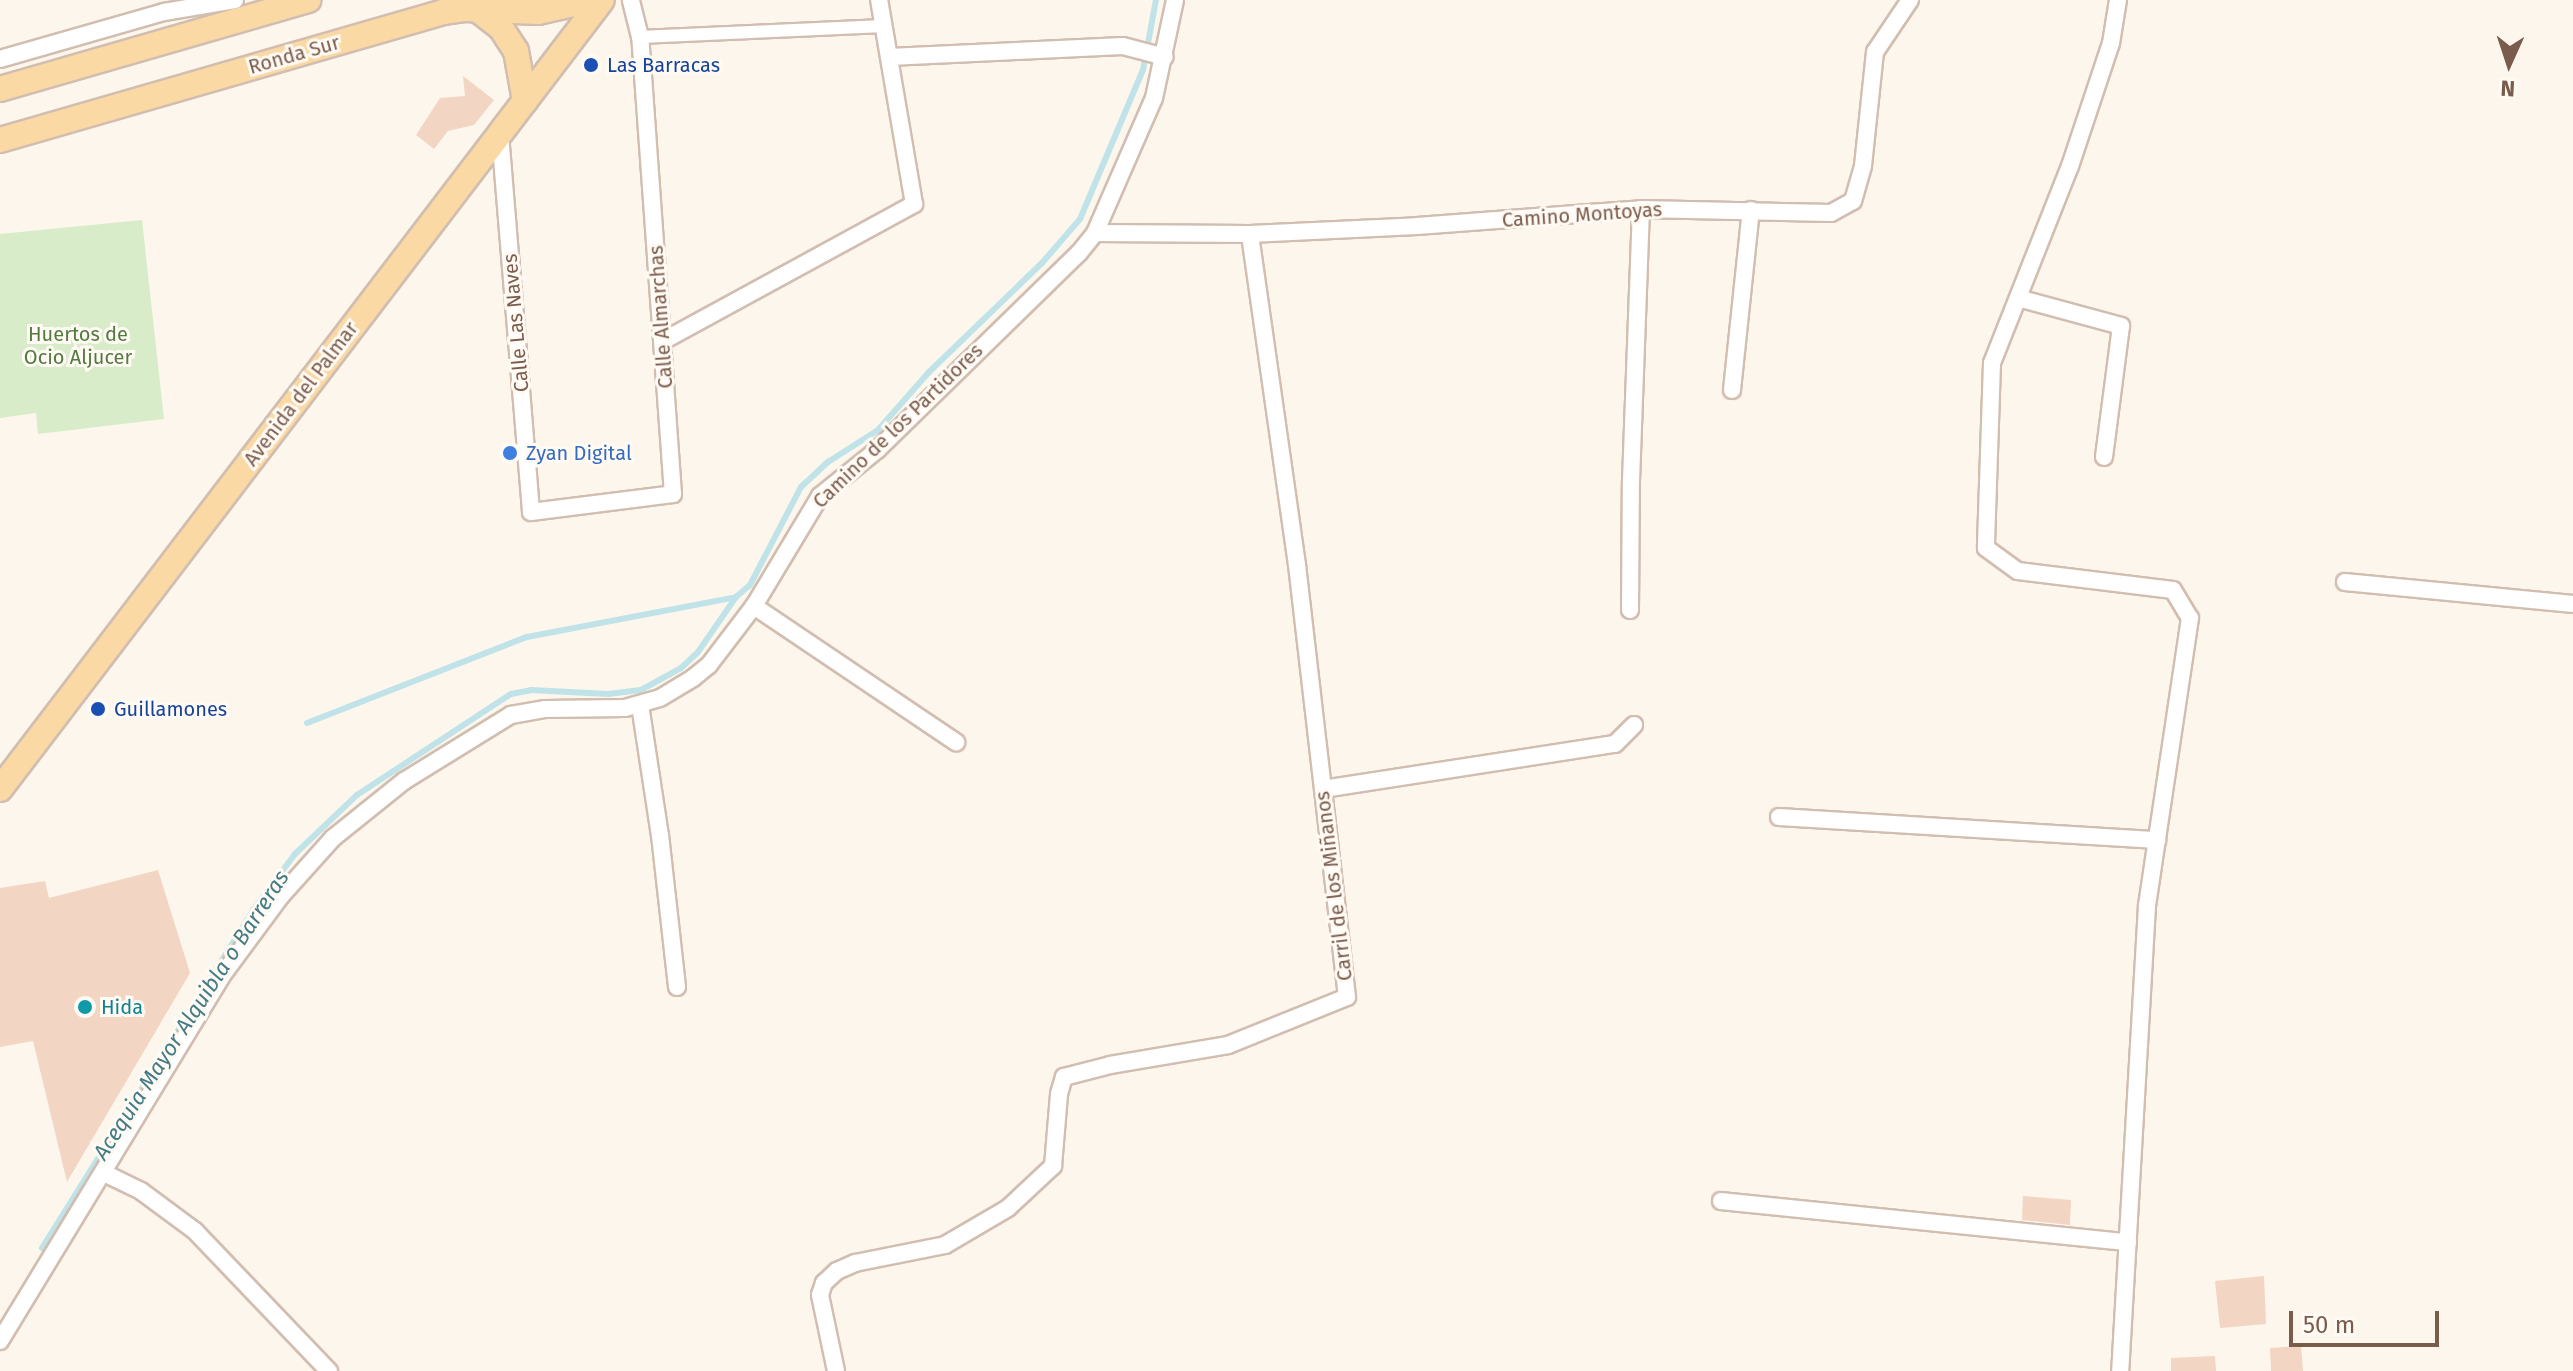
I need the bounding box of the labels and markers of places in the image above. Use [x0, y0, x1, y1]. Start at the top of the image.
place label: Las Barracas [607, 53, 720, 77]
marker: Las Barracas [582, 56, 600, 74]
place label: Zyan Digital [526, 441, 632, 465]
marker: Zyan Digital [501, 444, 519, 462]
place label: Guillamones [114, 697, 227, 721]
marker: Guillamones [89, 700, 107, 718]
place label: Hida [101, 995, 143, 1019]
marker: Hida [76, 998, 94, 1016]

